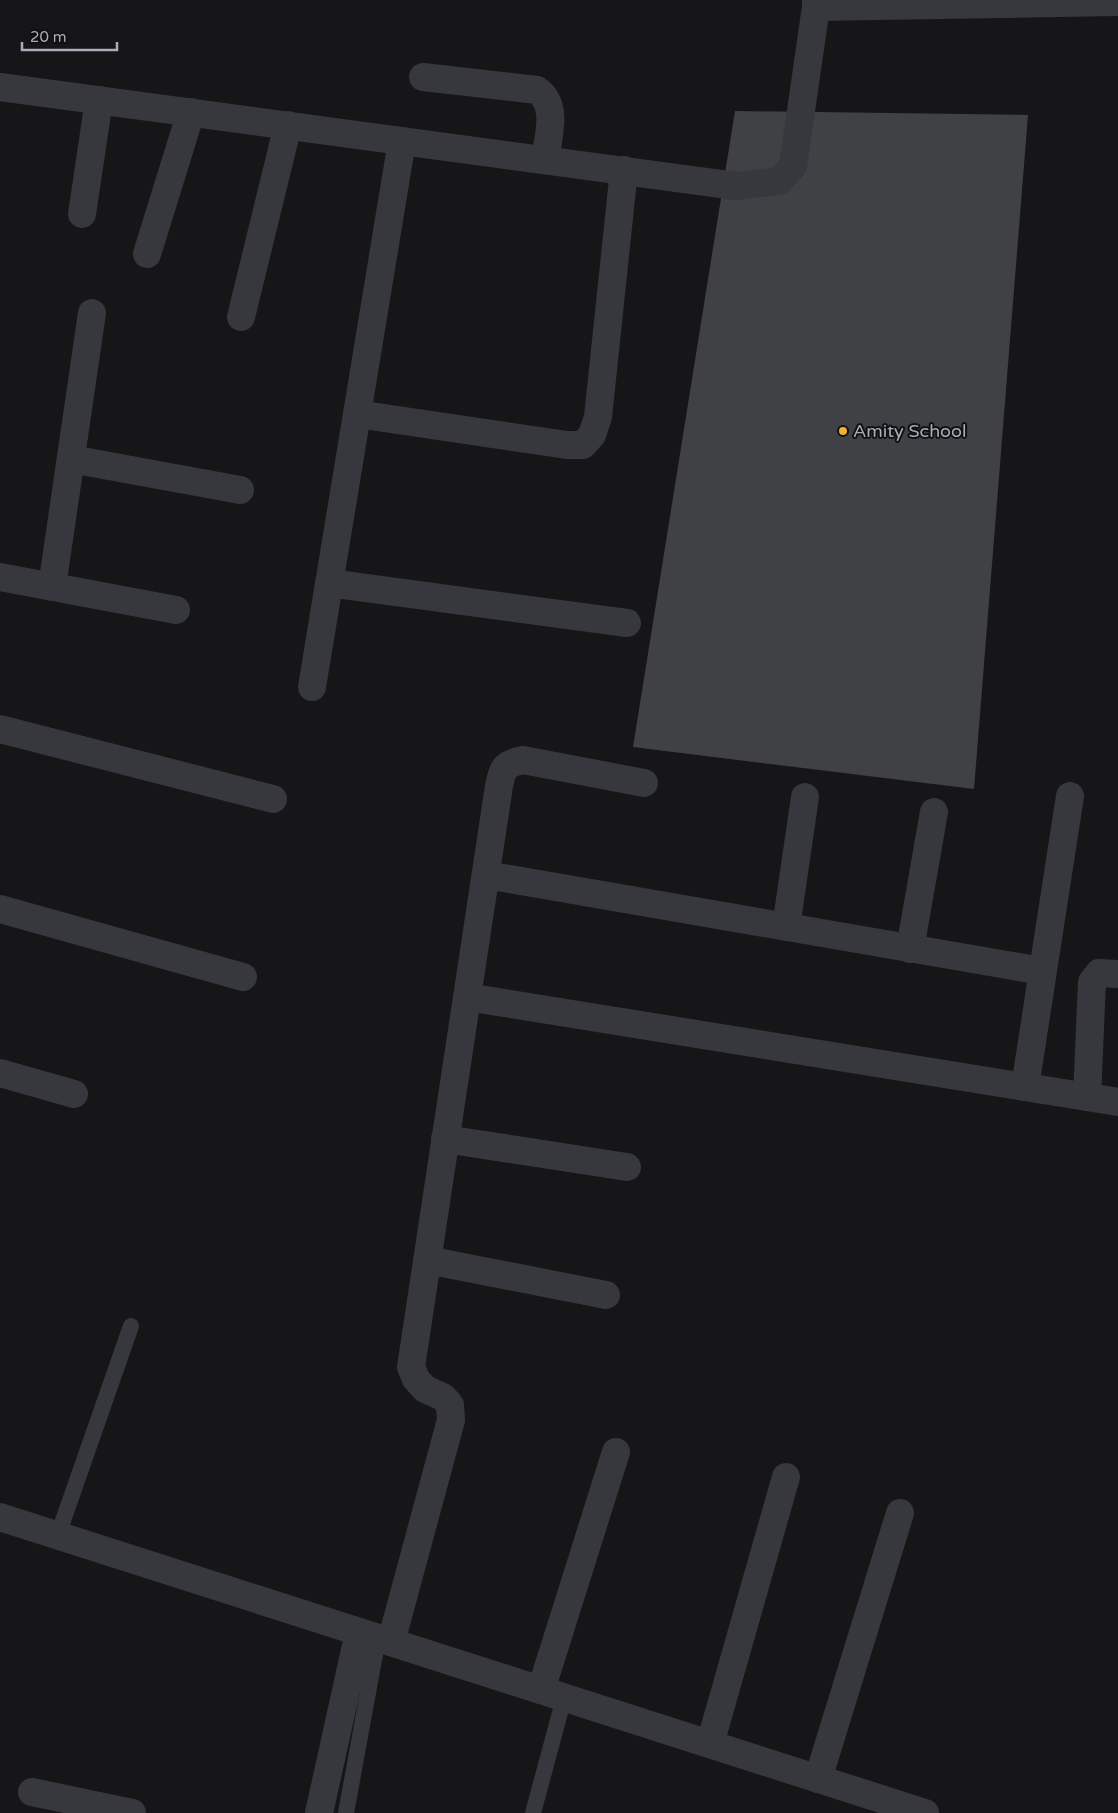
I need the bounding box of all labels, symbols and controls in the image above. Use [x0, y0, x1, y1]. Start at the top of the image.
scale bar [22, 20, 118, 52]
text: 20 m [30, 28, 67, 46]
place label: Amity School [853, 420, 966, 442]
marker: Amity School [837, 425, 849, 437]

